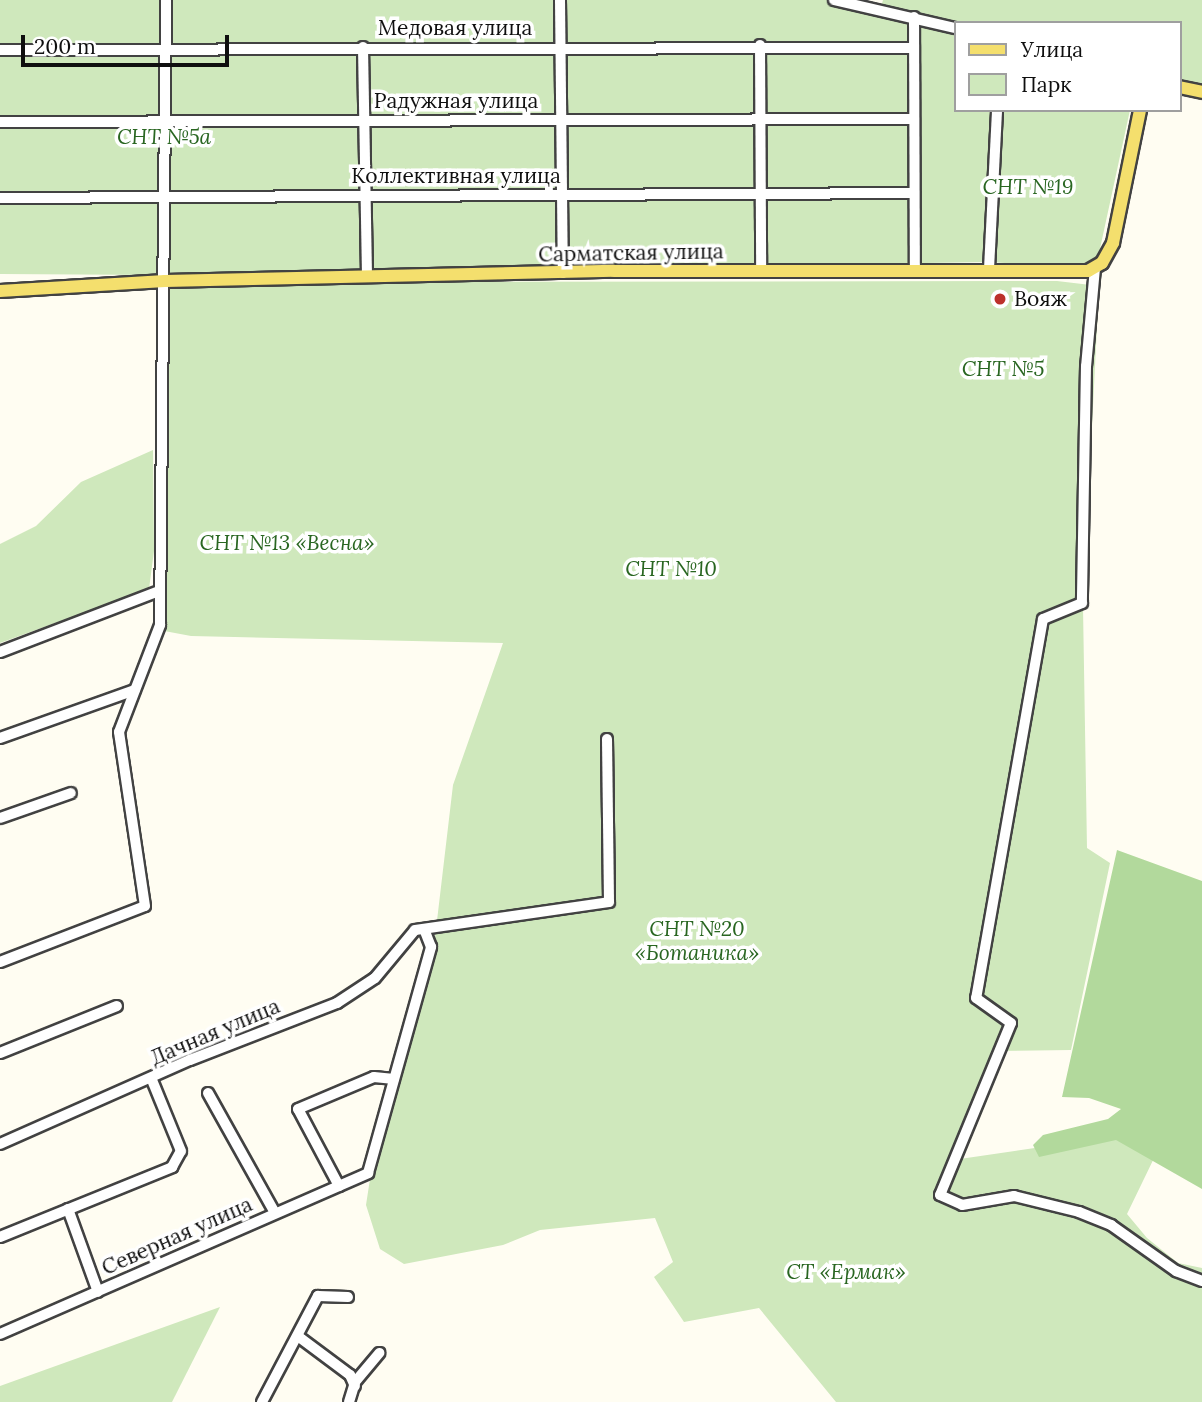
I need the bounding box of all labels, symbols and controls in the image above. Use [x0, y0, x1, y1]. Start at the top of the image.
street label: Медовая улица [378, 15, 532, 41]
scale bar [24, 21, 233, 65]
legend [954, 21, 1181, 112]
text: 200 m [34, 33, 96, 60]
text: Улица [1021, 36, 1083, 63]
text: Парк [1021, 71, 1071, 98]
street label: Радужная улица [374, 88, 538, 114]
park label: СНТ №5а [117, 124, 211, 150]
street label: Коллективная улица [351, 163, 561, 189]
park label: СНТ №19 [983, 174, 1073, 200]
street label: Сарматская улица [538, 239, 724, 267]
place label: Вояж [1014, 286, 1067, 312]
marker: Вояж [992, 291, 1008, 307]
park label: СНТ №5 [962, 356, 1044, 382]
park label: СНТ №13 «Весна» [200, 530, 374, 556]
park label: СНТ №10 [625, 556, 717, 582]
park label: СНТ №20 «Ботаника» [635, 916, 759, 966]
street label: Дачная улица [146, 993, 284, 1071]
street label: Северная улица [98, 1192, 256, 1280]
park label: СТ «Ермак» [786, 1259, 906, 1285]

